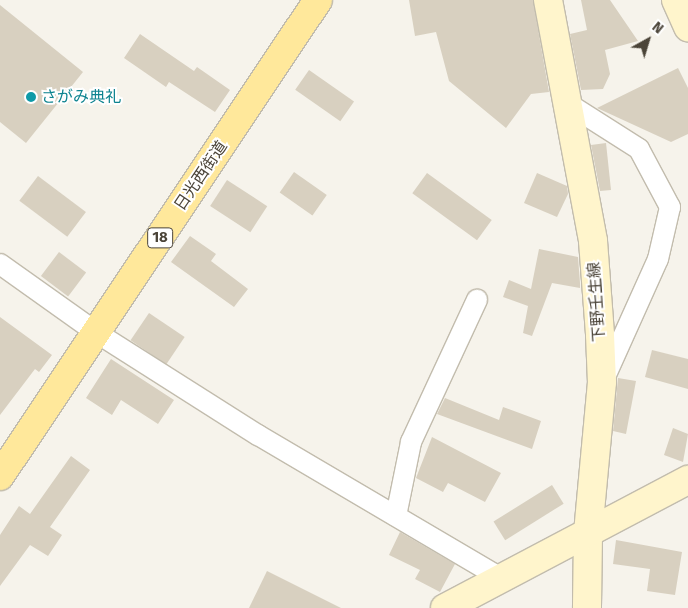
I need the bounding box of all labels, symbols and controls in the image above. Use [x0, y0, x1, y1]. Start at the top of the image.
north arrow [623, 15, 673, 65]
text: N [649, 18, 667, 37]
place label: さがみ典礼 [41, 87, 121, 107]
marker: さがみ典礼 [25, 91, 37, 103]
street label: 日光西街道 [171, 137, 231, 215]
road number: 18 [146, 226, 174, 250]
street label: 下野壬生線 [585, 261, 609, 343]

